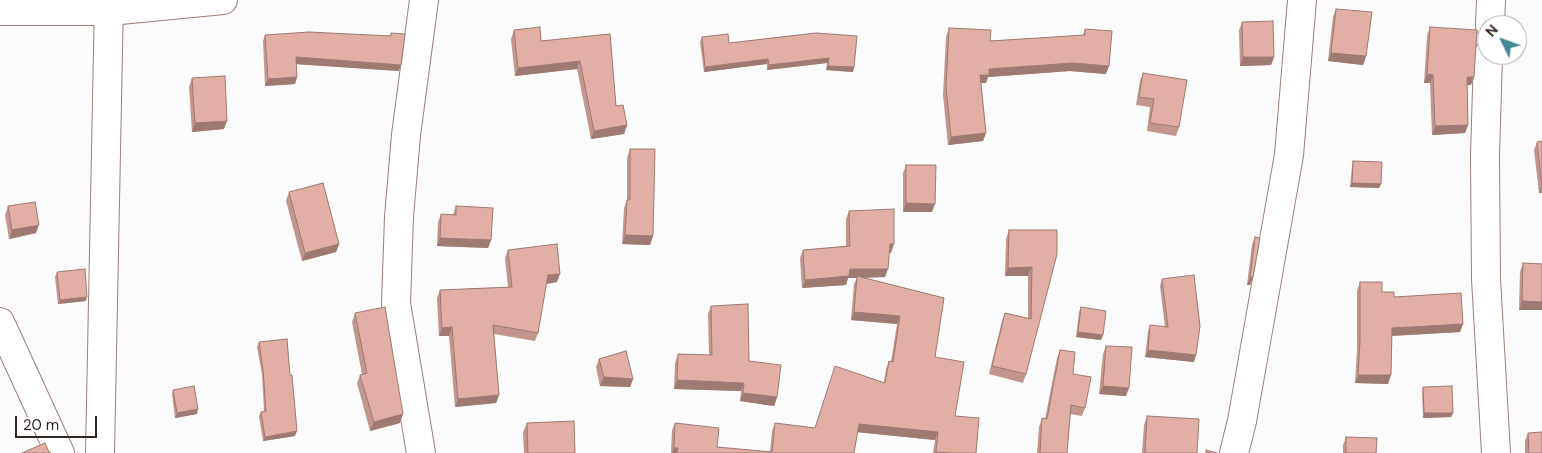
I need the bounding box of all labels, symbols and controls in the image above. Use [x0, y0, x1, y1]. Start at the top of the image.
north arrow [1477, 15, 1527, 65]
text: N [1481, 21, 1502, 40]
scale bar [18, 406, 100, 438]
text: 20 m [23, 415, 59, 435]

